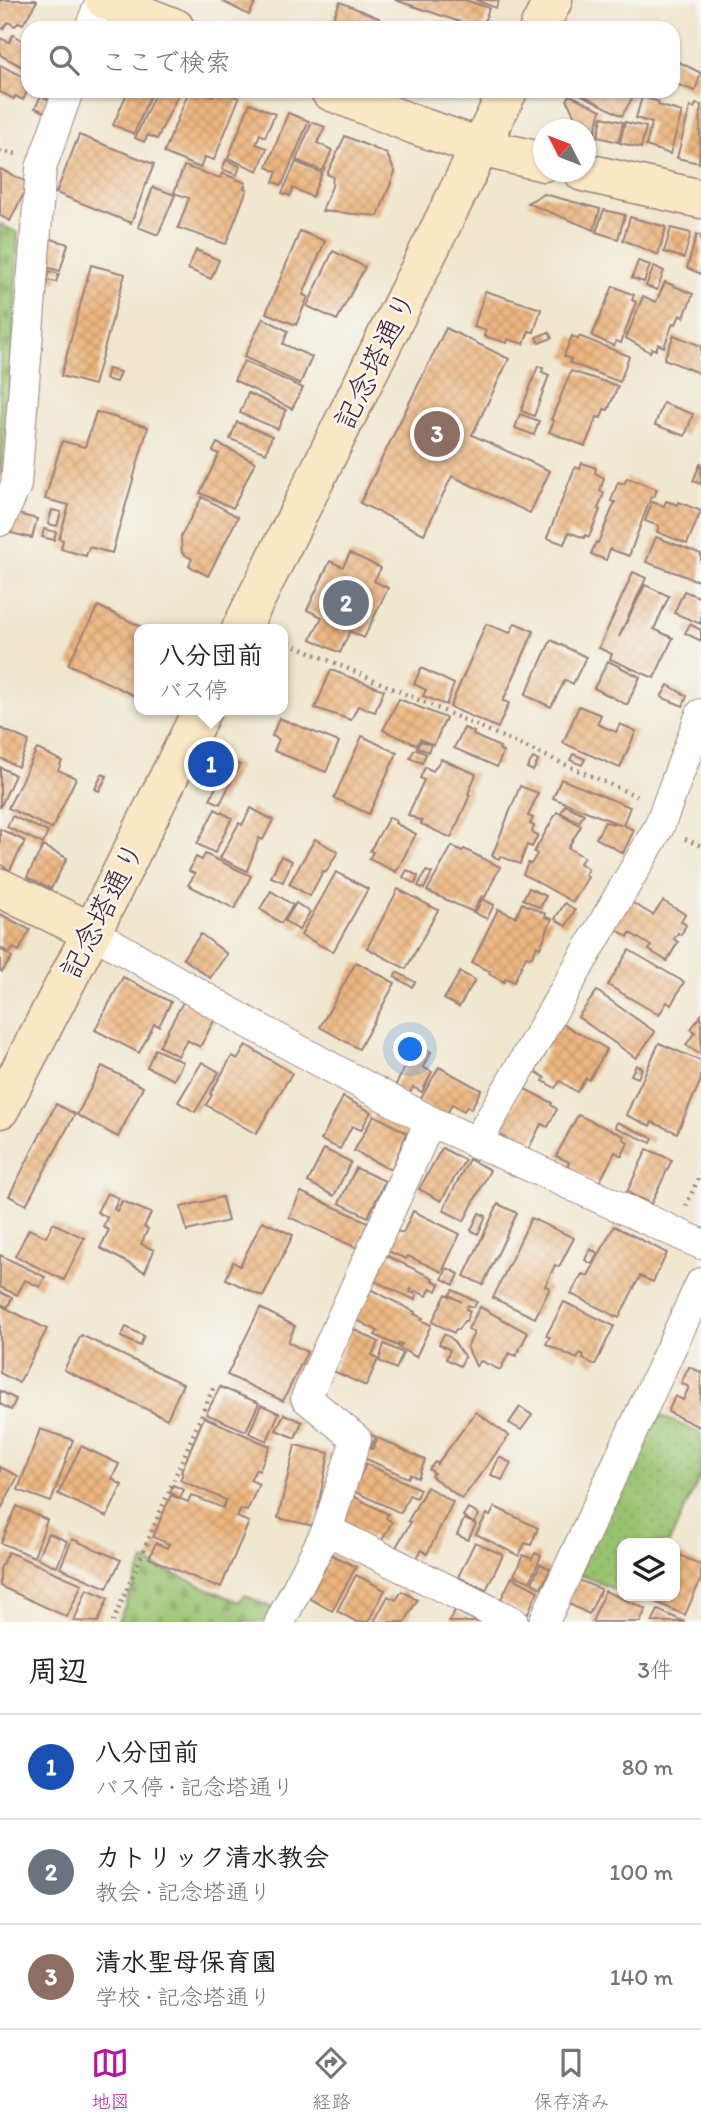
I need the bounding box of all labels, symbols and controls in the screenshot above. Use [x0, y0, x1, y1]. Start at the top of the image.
search box [21, 21, 680, 98]
icon: search [45, 41, 83, 79]
text: ここで検索 [101, 46, 231, 78]
north arrow [533, 119, 596, 182]
street label: 記念塔通り [325, 284, 425, 436]
pin: 3 [414, 408, 460, 460]
pin: 2 [323, 577, 369, 629]
popup [134, 624, 288, 715]
text: 八分団前 [159, 639, 263, 671]
text: バス停 [159, 676, 228, 704]
pin: 1 [188, 738, 234, 790]
street label: 記念塔通り [51, 835, 153, 985]
your location [393, 1032, 427, 1066]
map controls [617, 1538, 680, 1601]
button: layers [617, 1538, 680, 1601]
text: 周辺 [28, 1652, 88, 1689]
text: 3件 [637, 1656, 673, 1684]
text: 八分団前 [95, 1736, 199, 1768]
text: 1 [46, 1753, 56, 1781]
text: 80 m [622, 1753, 673, 1781]
text: バス停 · 記念塔通り [95, 1773, 295, 1801]
text: カトリック清水教会 [95, 1841, 329, 1873]
text: 2 [45, 1858, 57, 1886]
text: 100 m [609, 1858, 673, 1886]
text: 教会 · 記念塔通り [95, 1878, 272, 1906]
text: 清水聖母保育園 [95, 1946, 277, 1978]
text: 3 [45, 1963, 57, 1991]
text: 140 m [610, 1963, 673, 1991]
text: 学校 · 記念塔通り [95, 1983, 272, 2011]
tab: 地図 [91, 2044, 130, 2113]
tab: 経路 [312, 2044, 351, 2113]
tab: 保存済み [533, 2044, 610, 2113]

